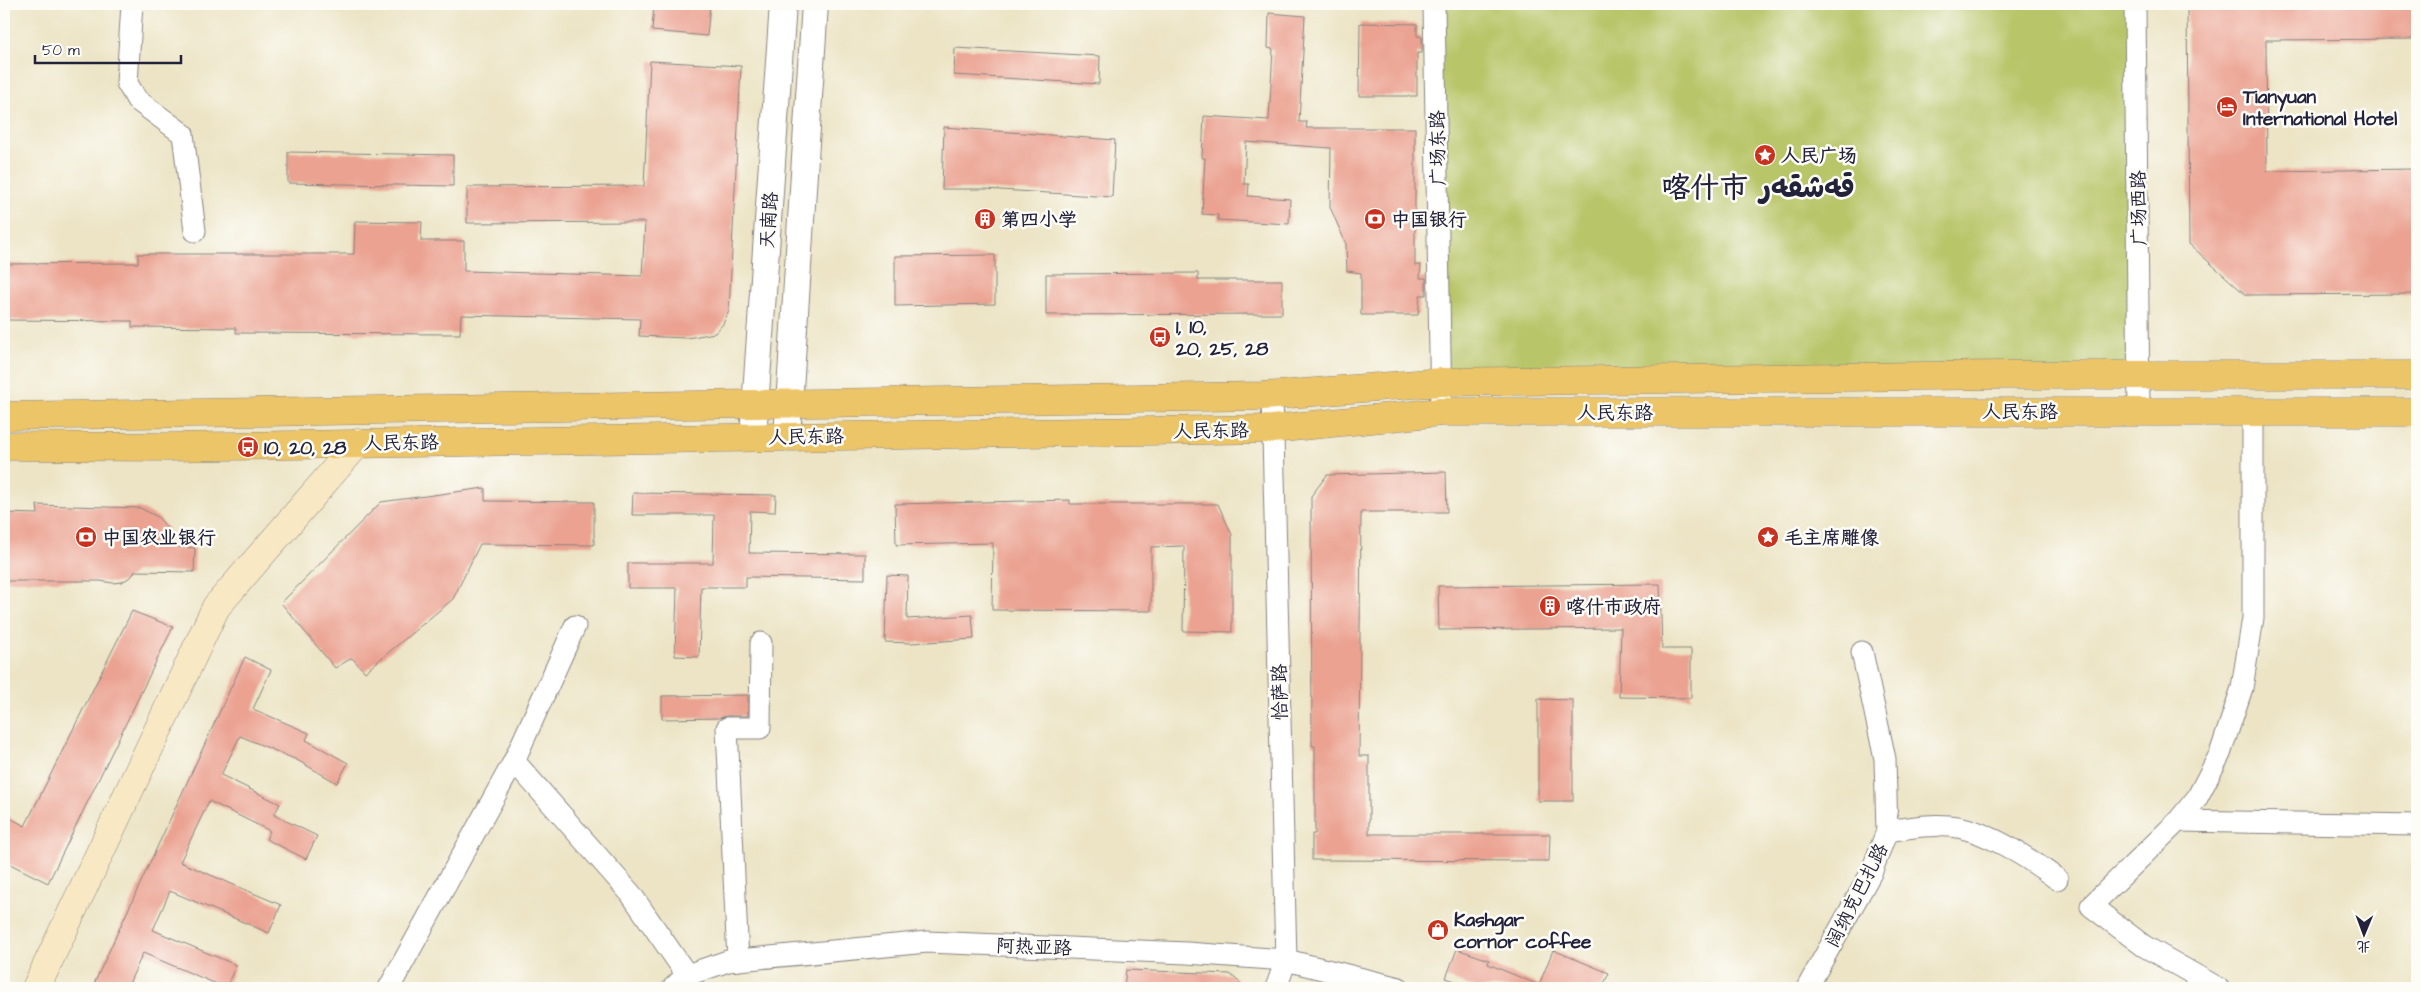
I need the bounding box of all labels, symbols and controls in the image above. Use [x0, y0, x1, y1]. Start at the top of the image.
scale bar [35, 32, 181, 64]
text: 50 m [42, 40, 80, 61]
place label: Tianyuan International Hotel [2242, 84, 2397, 133]
hotel icon: Tianyuan International Hotel [2215, 95, 2239, 119]
street label: 广场东路 [1424, 110, 1453, 186]
place icon: 人民广场 [1753, 143, 1777, 167]
place label: 人民广场 [1781, 143, 1857, 170]
district label: 喀什市 قەشقەر [1661, 168, 1855, 209]
street label: 广场西路 [2125, 170, 2154, 246]
street label: 天南路 [754, 191, 785, 249]
building icon: 第四小学 [973, 207, 997, 231]
place label: 第四小学 [1001, 207, 1077, 234]
bank icon: 中国银行 [1363, 207, 1387, 231]
place label: 中国银行 [1391, 207, 1467, 234]
place label: 1, 10, 20, 25, 28 [1175, 314, 1269, 363]
bus stop icon: 1, 10, 20, 25, 28 [1148, 325, 1172, 349]
street label: 人民东路 [1982, 399, 2058, 426]
street label: 人民东路 [1577, 400, 1653, 427]
street label: 人民东路 [1173, 417, 1249, 446]
street label: 人民东路 [768, 423, 844, 452]
street label: 人民东路 [363, 429, 439, 458]
bus stop icon: 10, 20, 28 [236, 435, 260, 459]
place label: 10, 20, 28 [264, 435, 347, 462]
bank icon: 中国农业银行 [74, 525, 98, 549]
place label: 中国农业银行 [102, 525, 216, 552]
place icon: 毛主席雕像 [1756, 525, 1780, 549]
place label: 毛主席雕像 [1784, 525, 1879, 552]
building icon: 喀什市政府 [1538, 594, 1562, 618]
place label: 喀什市政府 [1566, 594, 1661, 621]
street label: 恰萨路 [1267, 663, 1294, 721]
street label: 阔纳克巴扎路 [1819, 839, 1895, 953]
place label: Kashgar cornor coffee [1454, 907, 1592, 956]
north arrow [2338, 910, 2388, 960]
shop icon: Kashgar cornor coffee [1426, 918, 1450, 942]
street label: 阿热亚路 [995, 933, 1072, 962]
text: 北 [2357, 936, 2371, 956]

